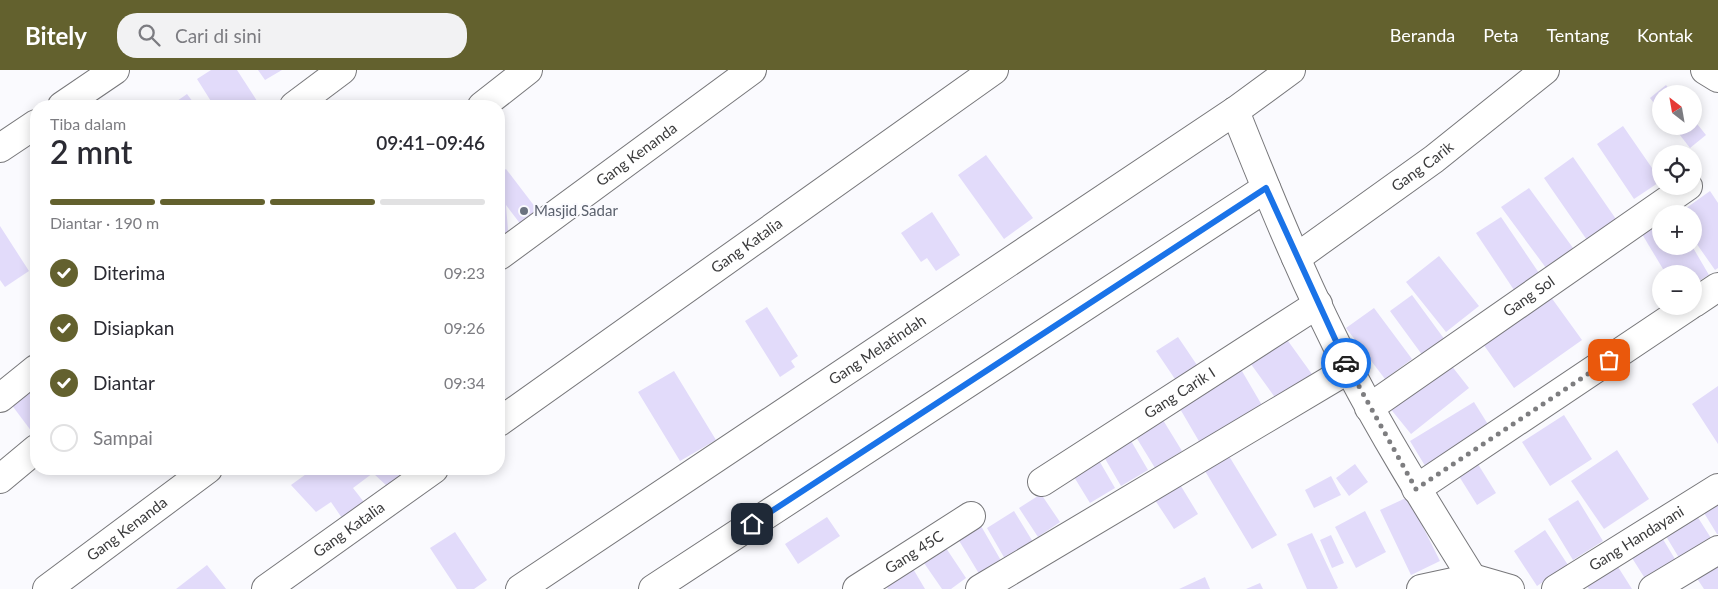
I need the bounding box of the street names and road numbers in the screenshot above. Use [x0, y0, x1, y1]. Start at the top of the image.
street label: Gang Kenanda [592, 118, 680, 190]
street label: Gang Carik [1387, 137, 1457, 195]
street label: Gang Katalia [707, 214, 785, 276]
street label: Gang Sol [1499, 272, 1558, 320]
street label: Gang Melatindah [825, 310, 929, 388]
street label: Gang Carik I [1141, 363, 1218, 422]
street label: Gang Kenanda [83, 493, 170, 564]
street label: Gang Katalia [309, 497, 387, 560]
street label: Gang Handayani [1585, 502, 1687, 574]
street label: Gang 45C [881, 526, 946, 577]

